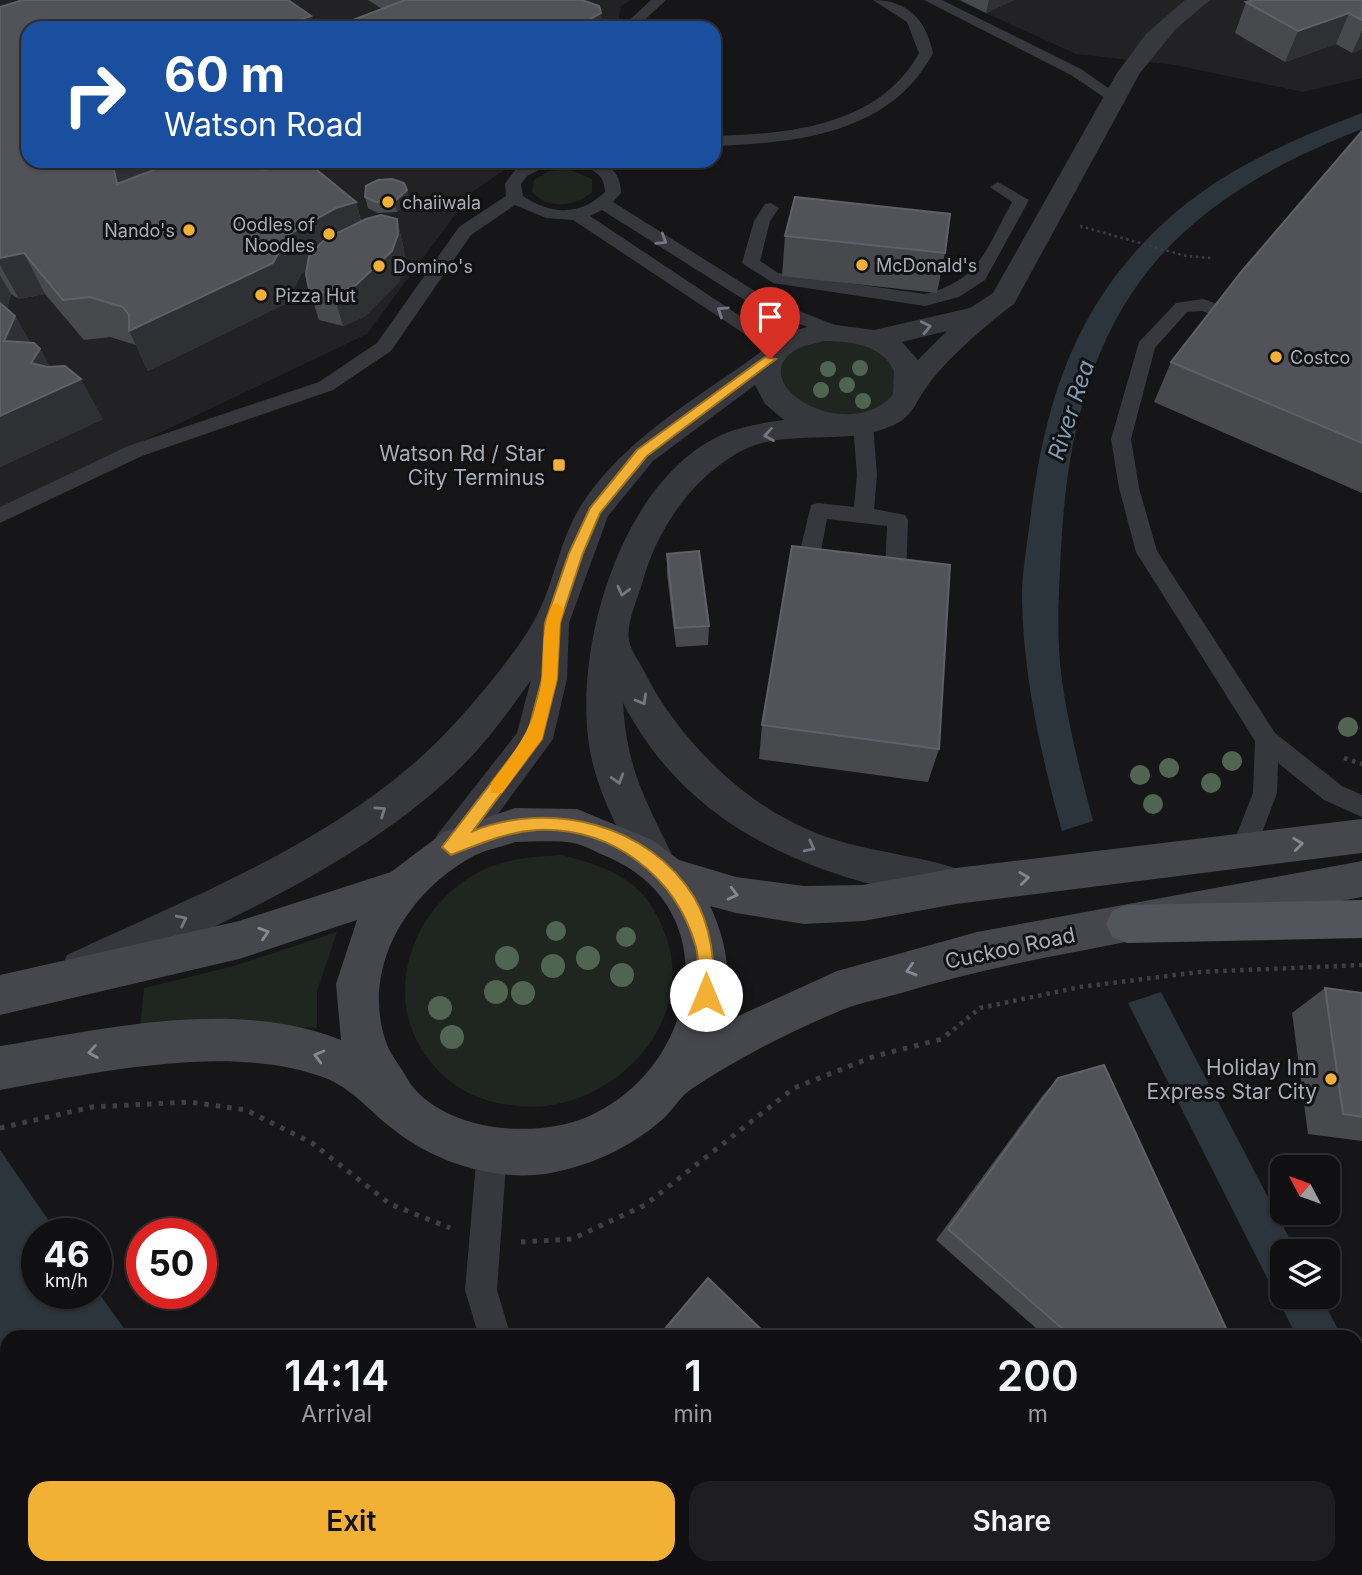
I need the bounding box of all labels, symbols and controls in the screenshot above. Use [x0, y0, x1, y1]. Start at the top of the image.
text: 60 m [164, 45, 285, 104]
icon: right [49, 49, 140, 140]
text: Watson Road [164, 105, 363, 144]
place label: chaiiwala [402, 192, 481, 213]
marker: chaiiwala [380, 194, 396, 210]
place label: Oodles of Noodles [233, 214, 315, 256]
place label: Nando's [104, 220, 175, 241]
marker: Nando's [181, 222, 197, 238]
marker: Oodles of Noodles [321, 226, 337, 242]
one-way arrow [654, 232, 667, 244]
place label: McDonald's [876, 255, 977, 276]
place label: Domino's [393, 256, 473, 277]
marker: McDonald's [854, 257, 870, 273]
marker: Domino's [371, 258, 387, 274]
place label: Pizza Hut [275, 285, 356, 306]
marker: Pizza Hut [253, 287, 269, 303]
pin [740, 287, 800, 359]
icon: arrive [751, 298, 789, 336]
one-way arrow [717, 307, 730, 319]
one-way arrow [920, 320, 932, 335]
place label: Costco [1290, 347, 1350, 368]
marker: Costco [1268, 349, 1284, 365]
water label: River Rea [1042, 357, 1100, 463]
one-way arrow [763, 427, 775, 442]
place label: Watson Rd / Star City Terminus [379, 441, 545, 490]
marker: Watson Rd / Star City Terminus [551, 457, 567, 473]
one-way arrow [617, 585, 631, 597]
one-way arrow [634, 693, 647, 706]
one-way arrow [610, 773, 625, 785]
one-way arrow [374, 806, 387, 819]
one-way arrow [1292, 837, 1304, 852]
one-way arrow [803, 839, 815, 853]
one-way arrow [1018, 871, 1029, 886]
one-way arrow [727, 886, 739, 900]
one-way arrow [175, 915, 187, 929]
street label: Cuckoo Road [943, 922, 1077, 974]
one-way arrow [258, 926, 270, 941]
position arrow [669, 958, 743, 1032]
one-way arrow [905, 962, 917, 976]
one-way arrow [88, 1044, 99, 1059]
one-way arrow [314, 1050, 326, 1064]
place label: Holiday Inn Express Star City [1147, 1055, 1317, 1104]
marker: Holiday Inn Express Star City [1323, 1071, 1339, 1087]
north arrow [1270, 1155, 1340, 1225]
map controls [1270, 1155, 1340, 1309]
speed limit sign: 50 [126, 1218, 217, 1309]
text: 46 [43, 1233, 90, 1275]
button: layers [1270, 1239, 1340, 1309]
text: km/h [45, 1270, 88, 1291]
text: 14:14 [284, 1350, 389, 1401]
text: 1 [684, 1350, 702, 1401]
text: 200 [997, 1350, 1079, 1401]
text: Arrival [301, 1400, 372, 1428]
text: min [673, 1400, 713, 1428]
text: m [1028, 1400, 1048, 1428]
button: Exit [28, 1481, 675, 1561]
button: Share [689, 1481, 1335, 1561]

